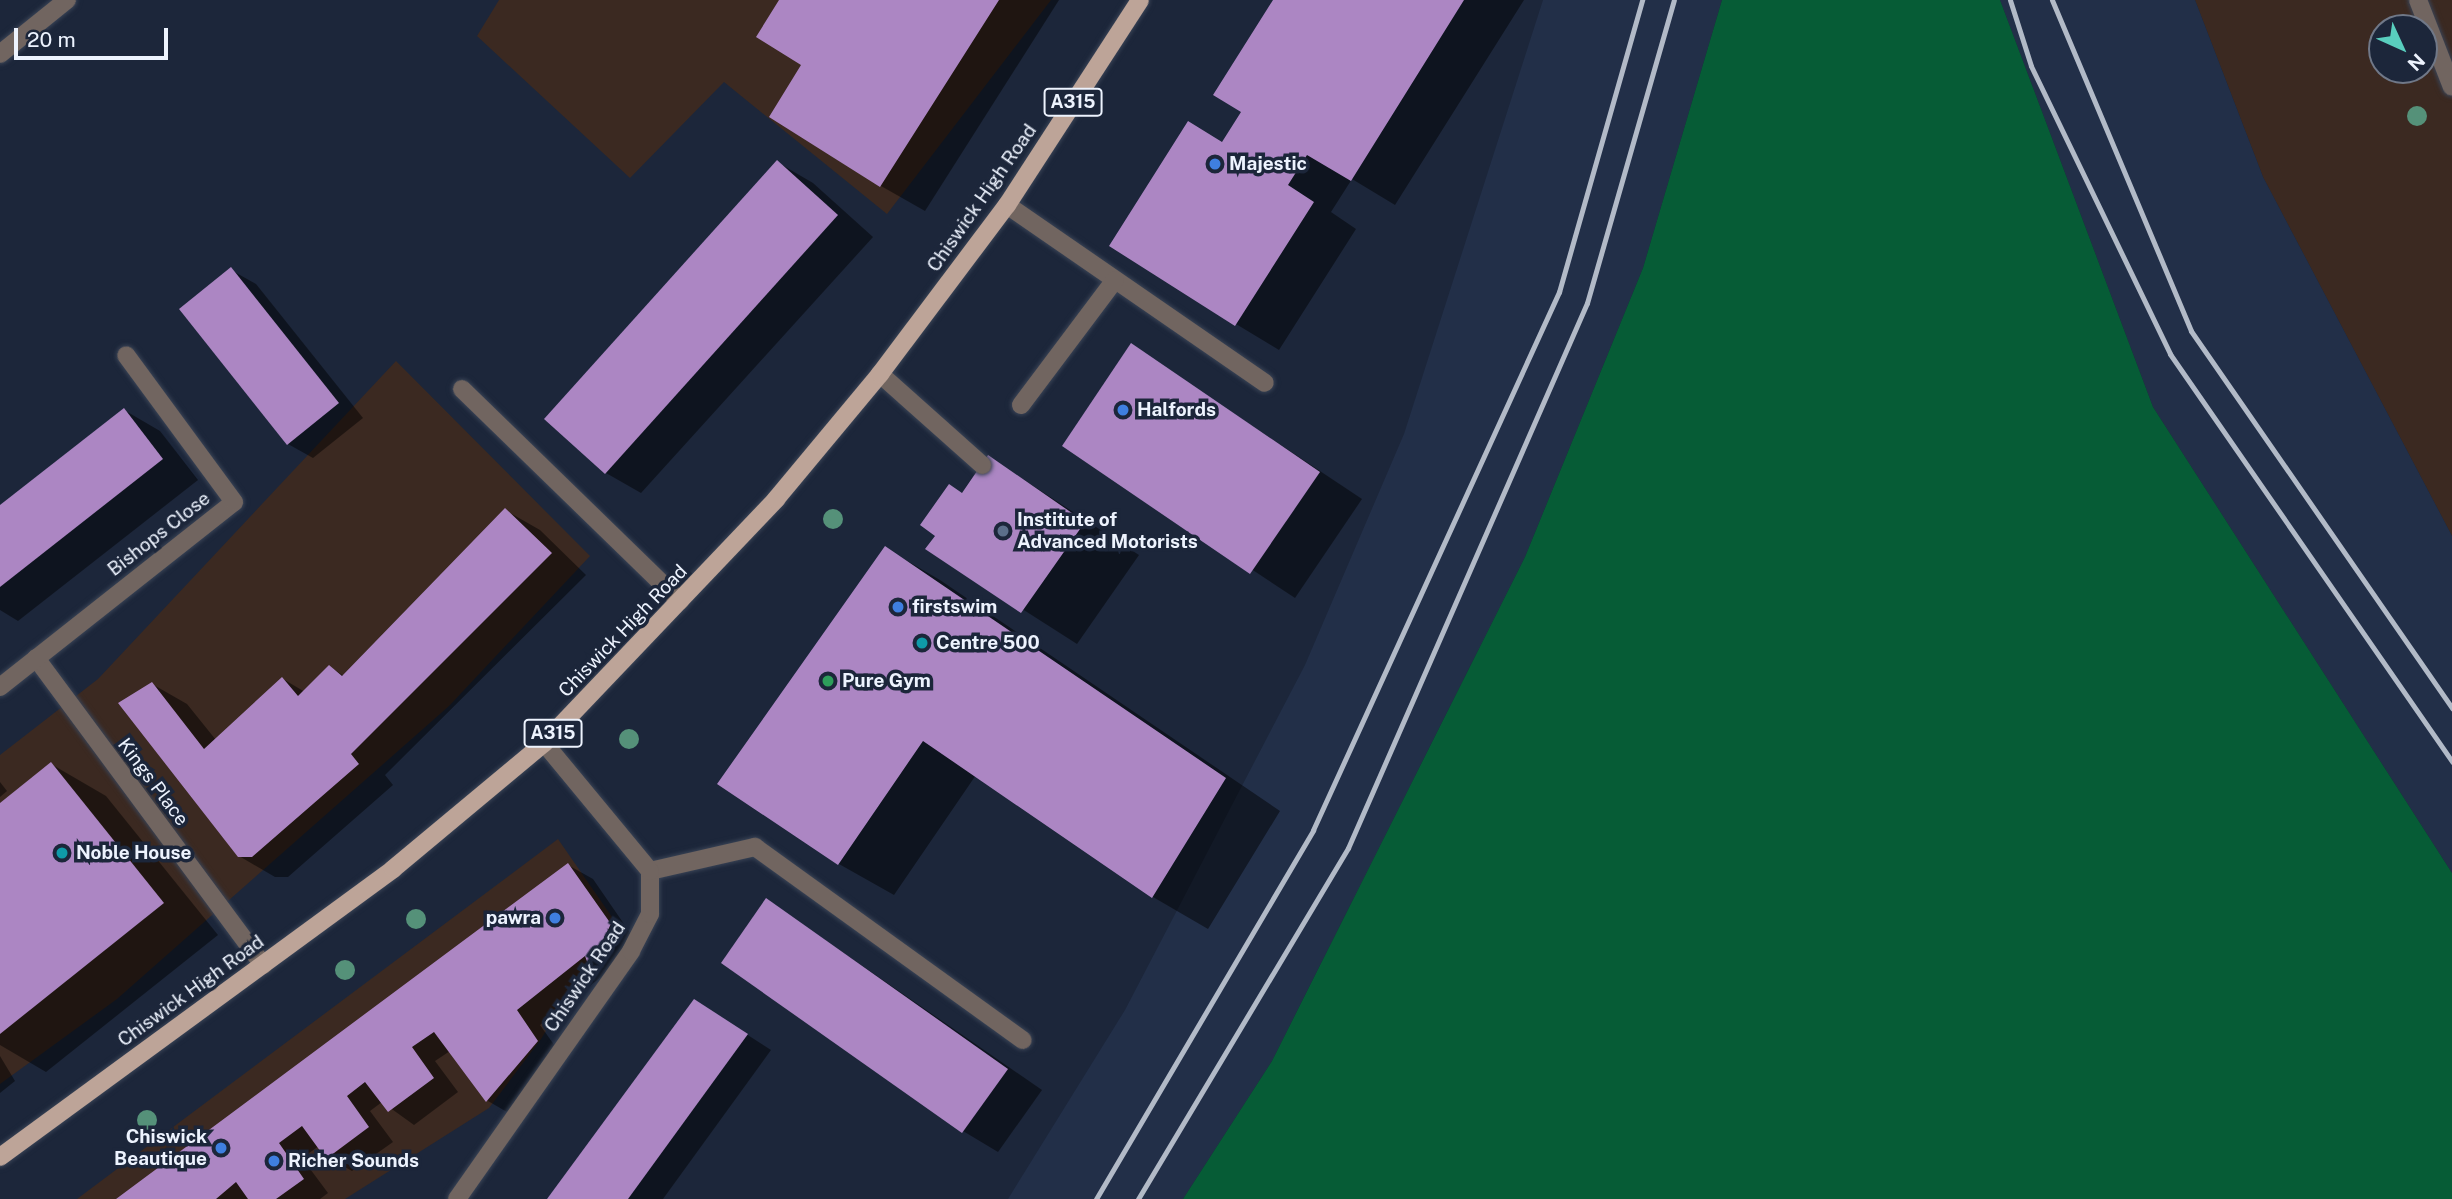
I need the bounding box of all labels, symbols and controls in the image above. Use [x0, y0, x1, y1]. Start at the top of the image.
scale bar [18, 14, 172, 58]
north arrow [2368, 14, 2438, 84]
text: 20 m [27, 27, 76, 52]
text: N [2403, 49, 2429, 75]
road number: A315 [1043, 88, 1103, 116]
street label: Chiswick High Road [922, 120, 1042, 276]
place label: Majestic [1229, 153, 1307, 175]
marker: Majestic [1207, 156, 1223, 172]
place label: Halfords [1137, 399, 1216, 421]
marker: Halfords [1115, 402, 1131, 418]
street label: Bishops Close [103, 487, 215, 581]
place label: Institute of Advanced Motorists [1017, 509, 1198, 553]
marker: Institute of Advanced Motorists [995, 523, 1011, 539]
street label: Chiswick High Road [554, 560, 692, 702]
place label: firstswim [912, 596, 997, 618]
marker: firstswim [890, 599, 906, 615]
place label: Centre 500 [936, 632, 1040, 654]
marker: Centre 500 [914, 635, 930, 651]
place label: Pure Gym [842, 670, 931, 692]
marker: Pure Gym [820, 673, 836, 689]
road number: A315 [523, 718, 583, 748]
street label: Kings Place [113, 734, 193, 830]
place label: Noble House [76, 842, 192, 864]
marker: Noble House [54, 845, 70, 861]
place label: pawra [486, 907, 541, 929]
marker: pawra [547, 910, 563, 926]
street label: Chiswick Road [540, 917, 630, 1037]
street label: Chiswick High Road [114, 930, 268, 1052]
place label: Chiswick Beautique [114, 1126, 207, 1170]
marker: Chiswick Beautique [213, 1140, 229, 1156]
place label: Richer Sounds [288, 1150, 419, 1172]
marker: Richer Sounds [266, 1153, 282, 1169]

